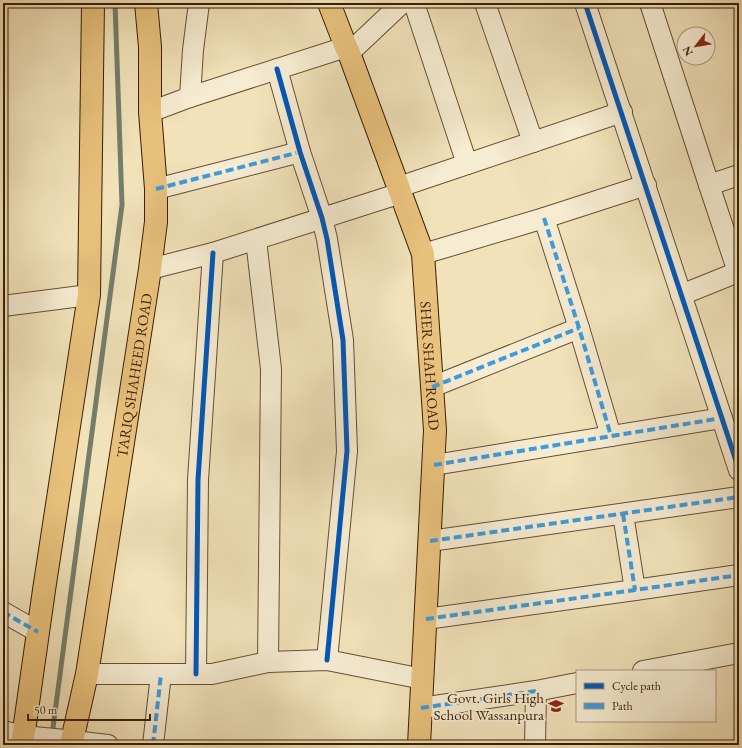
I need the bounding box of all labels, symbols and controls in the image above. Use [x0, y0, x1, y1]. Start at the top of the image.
north arrow [676, 26, 716, 66]
text: N [679, 44, 696, 59]
street label: TARIQ SHAHEED ROAD [111, 292, 156, 459]
street label: SHER SHAH ROAD [417, 300, 444, 431]
legend [576, 670, 716, 722]
text: Cycle path [612, 678, 661, 694]
place label: Govt. Girls High School Wassanpura [433, 688, 544, 724]
scale bar [28, 696, 150, 722]
school or university icon: Govt. Girls High School Wassanpura [547, 697, 565, 715]
text: Path [612, 698, 633, 714]
text: 50 m [34, 702, 58, 718]

